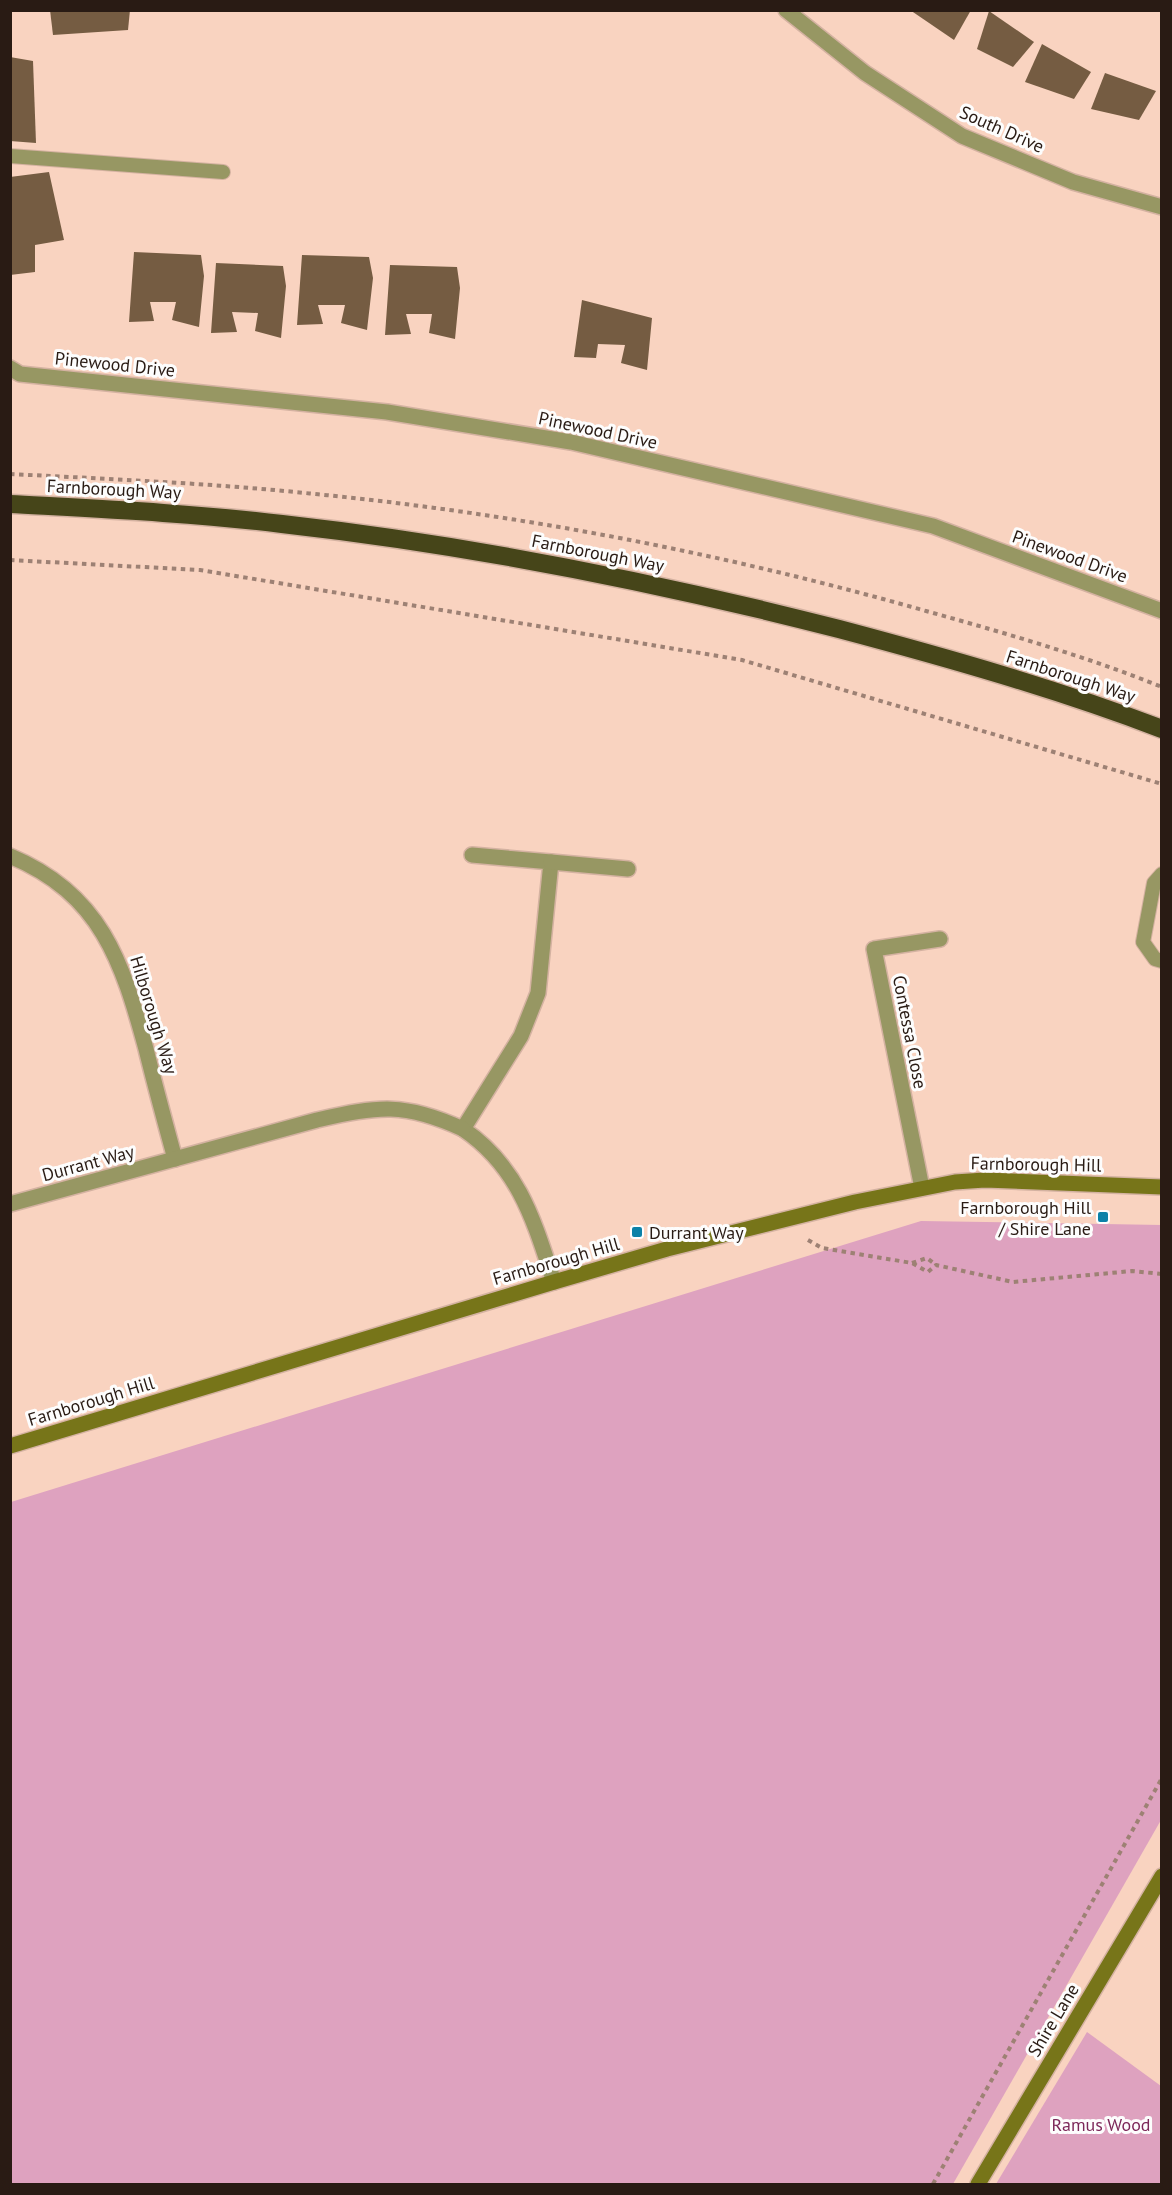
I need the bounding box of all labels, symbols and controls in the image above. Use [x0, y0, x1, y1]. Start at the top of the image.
street label: South Drive [956, 100, 1048, 158]
street label: Pinewood Drive [54, 346, 176, 382]
street label: Pinewood Drive [537, 406, 659, 454]
street label: Farnborough Way [46, 474, 182, 504]
street label: Pinewood Drive [1009, 525, 1131, 587]
street label: Farnborough Way [530, 529, 667, 577]
street label: Farnborough Way [1003, 644, 1139, 708]
street label: Hilborough Way [125, 953, 183, 1078]
street label: Contessa Close [888, 973, 932, 1091]
street label: Durrant Way [39, 1140, 137, 1186]
street label: Farnborough Hill [970, 1151, 1102, 1177]
place label: Farnborough Hill / Shire Lane [960, 1196, 1092, 1240]
marker: Farnborough Hill / Shire Lane [1096, 1210, 1110, 1224]
place label: Durrant Way [649, 1221, 744, 1244]
marker: Durrant Way [630, 1225, 644, 1239]
street label: Farnborough Hill [490, 1232, 623, 1290]
street label: Farnborough Hill [25, 1371, 158, 1431]
street label: Shire Lane [1022, 1979, 1084, 2061]
park label: Ramus Wood [1052, 2113, 1150, 2136]

